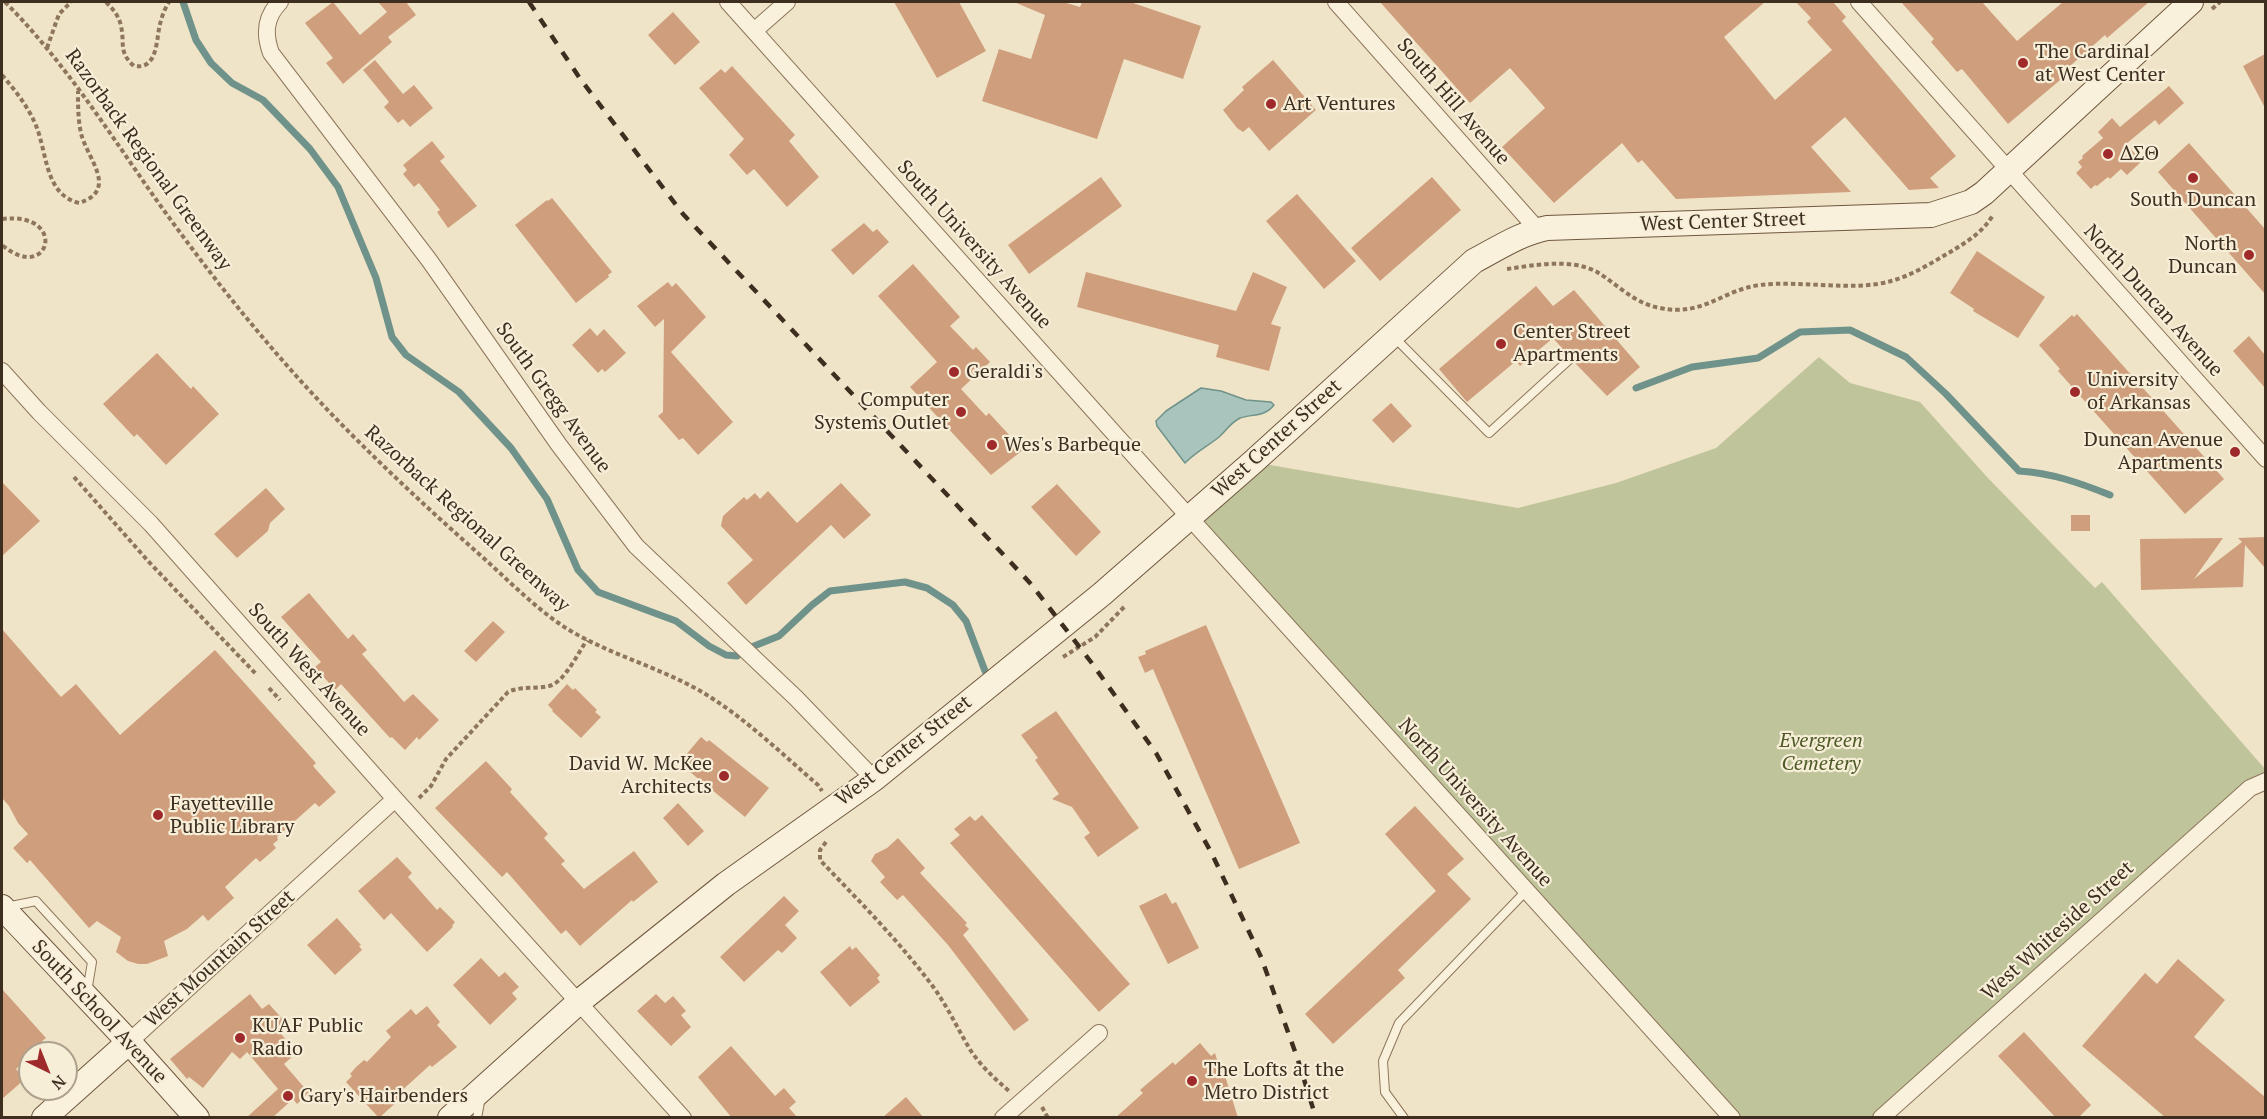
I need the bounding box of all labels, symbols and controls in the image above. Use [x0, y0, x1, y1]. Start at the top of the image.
street label: South Hill Avenue [1391, 34, 1515, 170]
place label: The Cardinal at West Center [2035, 40, 2165, 87]
street label: Razorback Regional Greenway [60, 45, 236, 275]
marker: The Cardinal at West Center [2016, 56, 2030, 70]
place label: Art Ventures [1283, 92, 1396, 116]
marker: Art Ventures [1264, 97, 1278, 111]
place label: ΔΣΘ [2120, 142, 2159, 166]
marker: ΔΣΘ [2101, 147, 2115, 161]
street label: South University Avenue [892, 156, 1056, 334]
marker: South Duncan [2186, 171, 2200, 185]
place label: South Duncan [2130, 188, 2256, 212]
street label: West Center Street [1640, 207, 1806, 237]
street label: North Duncan Avenue [2078, 220, 2228, 382]
place label: North Duncan [2168, 232, 2237, 279]
marker: North Duncan [2242, 248, 2256, 262]
street label: South Gregg Avenue [490, 318, 616, 478]
place label: Center Street Apartments [1513, 320, 1631, 367]
marker: Center Street Apartments [1494, 337, 1508, 351]
place label: Geraldi's [966, 360, 1043, 384]
marker: Geraldi's [947, 365, 961, 379]
place label: University of Arkansas [2087, 368, 2191, 415]
street label: West Center Street [1207, 375, 1347, 503]
marker: University of Arkansas [2068, 385, 2082, 399]
place label: Computer Systems Outlet [814, 388, 949, 435]
marker: Computer Systems Outlet [954, 405, 968, 419]
street label: Razorback Regional Greenway [360, 421, 574, 617]
place label: Duncan Avenue Apartments [2084, 428, 2223, 475]
place label: Wes's Barbeque [1004, 433, 1141, 457]
marker: Wes's Barbeque [985, 438, 999, 452]
marker: Duncan Avenue Apartments [2228, 445, 2242, 459]
street label: South West Avenue [243, 598, 375, 742]
street label: West Center Street [831, 690, 977, 812]
street label: North University Avenue [1393, 714, 1557, 892]
park label: Evergreen Cemetery [1779, 729, 1863, 776]
place label: David W. McKee Architects [569, 752, 712, 799]
marker: David W. McKee Architects [717, 769, 731, 783]
place label: Fayetteville Public Library [170, 792, 294, 839]
marker: Fayetteville Public Library [151, 808, 165, 822]
street label: West Whiteside Street [1977, 856, 2139, 1006]
street label: West Mountain Street [140, 885, 300, 1033]
street label: South School Avenue [26, 935, 172, 1089]
place label: KUAF Public Radio [252, 1014, 363, 1061]
marker: KUAF Public Radio [233, 1031, 247, 1045]
north arrow [18, 1041, 78, 1101]
place label: The Lofts at the Metro District [1204, 1058, 1344, 1105]
text: N [47, 1071, 71, 1095]
marker: The Lofts at the Metro District [1185, 1074, 1199, 1088]
place label: Gary's Hairbenders [300, 1084, 468, 1108]
marker: Gary's Hairbenders [281, 1089, 295, 1103]

